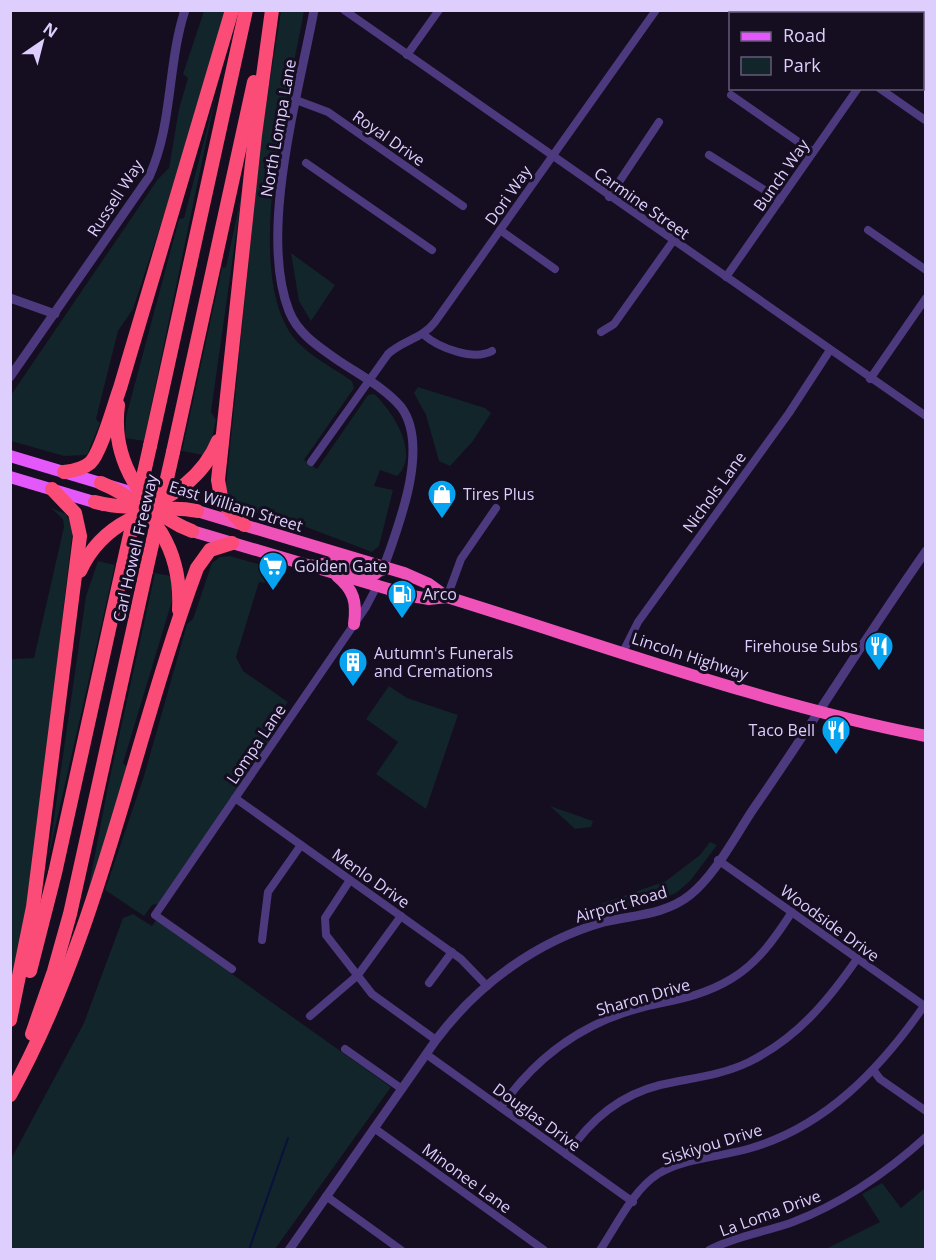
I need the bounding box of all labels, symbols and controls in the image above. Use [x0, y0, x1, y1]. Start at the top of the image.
north arrow [12, 12, 72, 72]
legend [729, 12, 924, 90]
text: N [39, 17, 62, 42]
text: Road [783, 23, 826, 47]
text: Park [783, 53, 821, 77]
street label: North Lompa Lane [255, 57, 301, 199]
street label: Royal Drive [348, 105, 430, 171]
street label: Bunch Way [748, 134, 814, 215]
street label: Russell Way [82, 154, 149, 241]
street label: Dori Way [480, 160, 537, 229]
street label: Carmine Street [590, 162, 694, 244]
street label: Nichols Lane [677, 447, 751, 537]
street label: Carl Howell Freeway [107, 471, 163, 624]
street label: East William Street [166, 475, 306, 537]
shop icon: Tires Plus [426, 478, 458, 520]
place label: Tires Plus [463, 483, 534, 505]
supermarket icon: Golden Gate [257, 550, 289, 592]
place label: Golden Gate [294, 555, 387, 577]
fuel station icon: Arco [386, 578, 418, 620]
place label: Arco [423, 583, 457, 605]
street label: Lincoln Highway [629, 627, 752, 685]
restaurant icon: Firehouse Subs [863, 630, 895, 672]
place label: Firehouse Subs [744, 635, 858, 657]
place label: Autumn's Funerals and Cremations [374, 642, 513, 682]
building icon: Autumn's Funerals and Cremations [337, 646, 369, 688]
street label: Lompa Lane [221, 700, 291, 788]
restaurant icon: Taco Bell [820, 714, 852, 756]
place label: Taco Bell [748, 719, 815, 741]
street label: Menlo Drive [328, 843, 414, 913]
street label: Airport Road [572, 880, 670, 928]
street label: Woodside Drive [776, 880, 884, 966]
street label: Sharon Drive [593, 973, 693, 1021]
street label: Douglas Drive [489, 1078, 585, 1156]
street label: Siskiyou Drive [659, 1118, 765, 1170]
street label: Minonee Lane [418, 1138, 516, 1218]
street label: La Loma Drive [716, 1184, 824, 1242]

